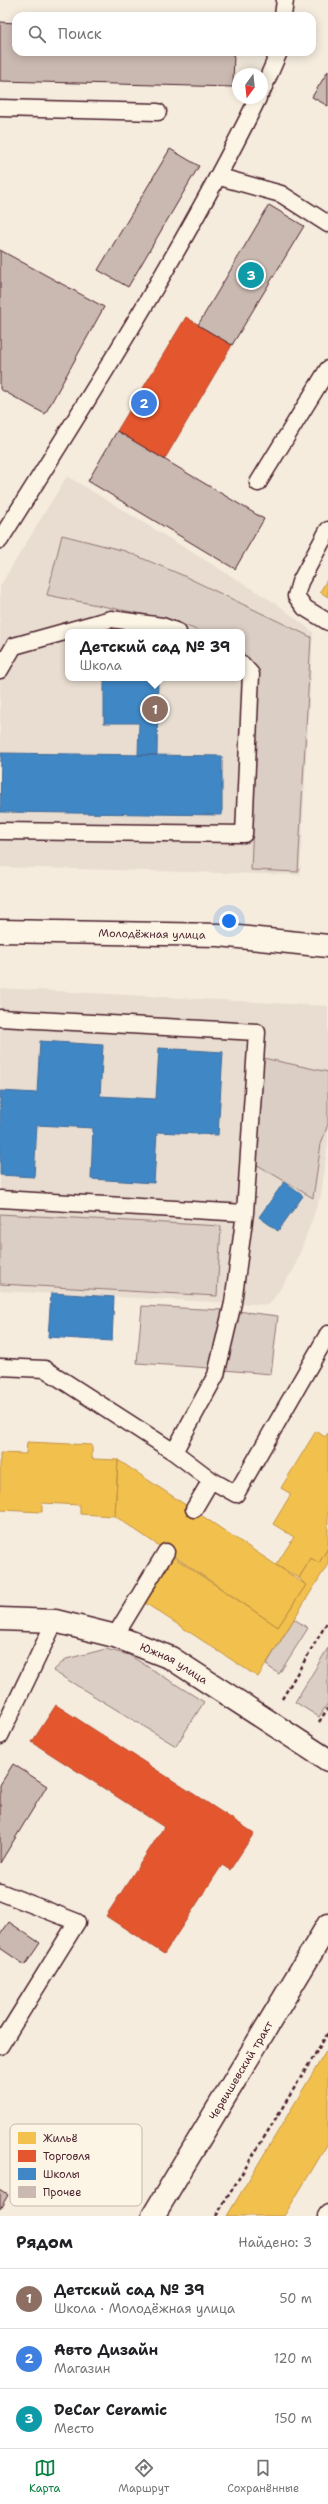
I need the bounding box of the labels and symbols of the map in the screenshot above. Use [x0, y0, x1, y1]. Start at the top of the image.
north arrow [232, 68, 268, 104]
pin: 3 [238, 260, 264, 290]
pin: 2 [131, 388, 157, 418]
pin: 1 [142, 694, 168, 724]
your location [219, 911, 239, 931]
street label: Молодёжная улица [98, 925, 206, 942]
street label: Южная улица [138, 1639, 211, 1688]
street label: Червишевский тракт [205, 2018, 276, 2123]
legend [10, 2124, 142, 2206]
text: Жильё [43, 2131, 78, 2146]
text: Торговля [43, 2149, 90, 2164]
text: Школы [43, 2167, 80, 2182]
text: Прочее [43, 2185, 81, 2200]

